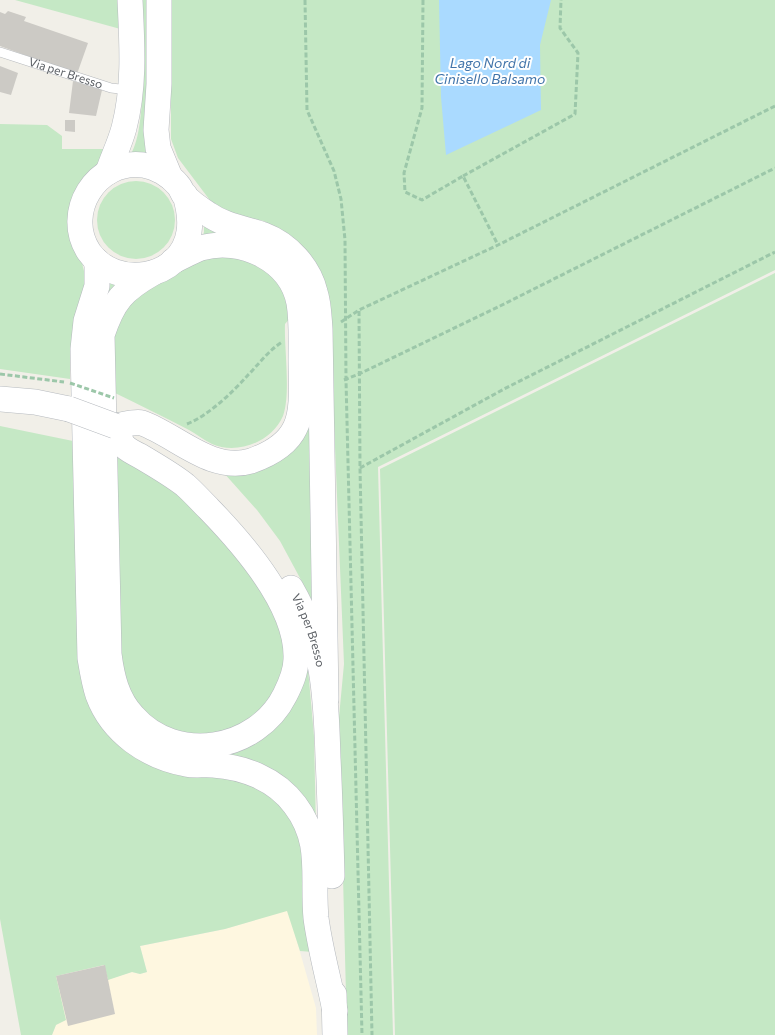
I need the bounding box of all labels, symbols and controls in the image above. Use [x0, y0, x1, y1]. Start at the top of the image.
street label: Via per Bresso [27, 54, 105, 91]
water label: Lago Nord di Cinisello Balsamo [435, 54, 545, 87]
street label: Via per Bresso [289, 591, 328, 668]

